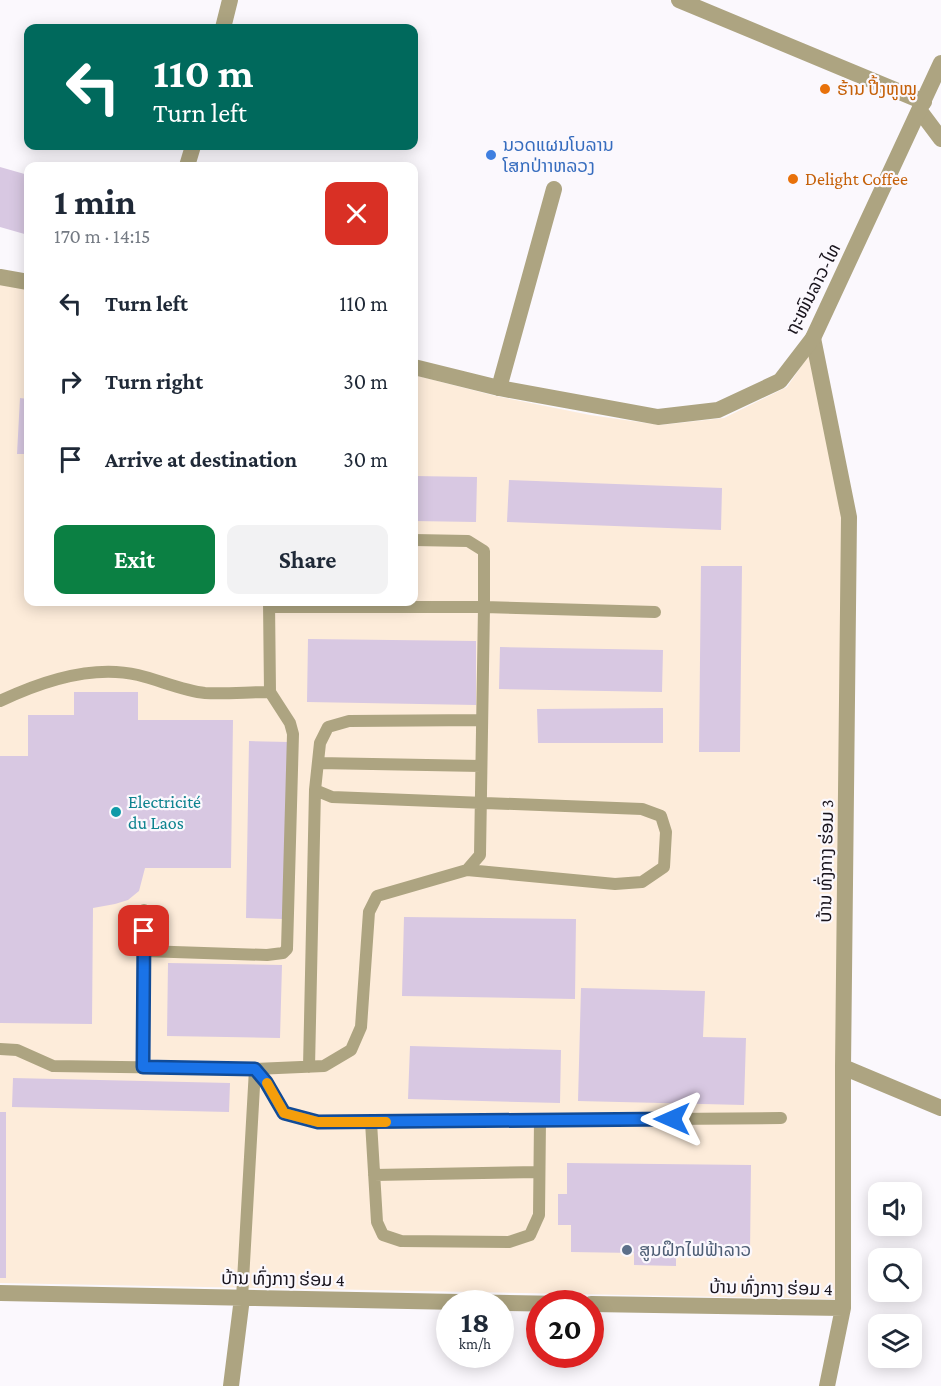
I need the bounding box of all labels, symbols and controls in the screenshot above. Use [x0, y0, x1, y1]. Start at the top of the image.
icon: left [54, 48, 132, 126]
text: 110 m [153, 49, 254, 96]
place label: ຮ້ານ ປີ້ງຫູໝູ [837, 75, 917, 101]
marker: ຮ້ານ ປີ້ງຫູໝູ [818, 82, 832, 96]
text: Turn left [153, 98, 247, 128]
place label: ນວດແຜນໂບລານ ໂສກປ່າາຫລວງ [502, 135, 614, 176]
marker: ນວດແຜນໂບລານ ໂສກປ່າາຫລວງ [484, 148, 498, 162]
place label: Delight Coffee [805, 169, 908, 189]
marker: Delight Coffee [786, 172, 800, 186]
text: 1 min [54, 182, 136, 222]
button: close [325, 182, 388, 245]
text: 170 m · 14:15 [54, 225, 151, 247]
street label: ຖະໜົນລາວ-ໄທ [782, 240, 844, 338]
icon: left [54, 287, 87, 320]
text: Turn left [105, 291, 188, 316]
text: 110 m [339, 291, 388, 316]
icon: right [54, 365, 87, 398]
text: Turn right [105, 369, 203, 394]
text: 30 m [343, 369, 388, 394]
icon: arrive [54, 443, 87, 476]
text: Arrive at destination [105, 447, 297, 472]
text: 30 m [343, 447, 388, 472]
button: Exit [54, 525, 215, 594]
button: Share [227, 525, 388, 594]
place label: Electricité du Laos [128, 792, 201, 833]
street label: ບ້ານ ທົ່ງກາງ ຮ່ອມ 3 [812, 799, 837, 923]
marker: Electricité du Laos [109, 805, 123, 819]
pin [118, 905, 169, 956]
icon: arrive [127, 914, 160, 947]
position arrow [640, 1087, 704, 1151]
map controls [868, 1182, 922, 1368]
button: sound [868, 1182, 922, 1236]
place label: ສູນຝຶກໄຟຟ້າລາວ [639, 1240, 751, 1262]
marker: ສູນຝຶກໄຟຟ້າລາວ [620, 1243, 634, 1257]
button: search [868, 1248, 922, 1302]
street label: ບ້ານ ທົ່ງກາງ ຮ່ອມ 4 [221, 1265, 345, 1290]
street label: ບ້ານ ທົ່ງກາງ ຮ່ອມ 4 [709, 1274, 833, 1299]
speed limit sign: 20 [526, 1290, 604, 1368]
text: 18 [461, 1305, 489, 1338]
button: layers [868, 1314, 922, 1368]
text: km/h [459, 1336, 491, 1352]

